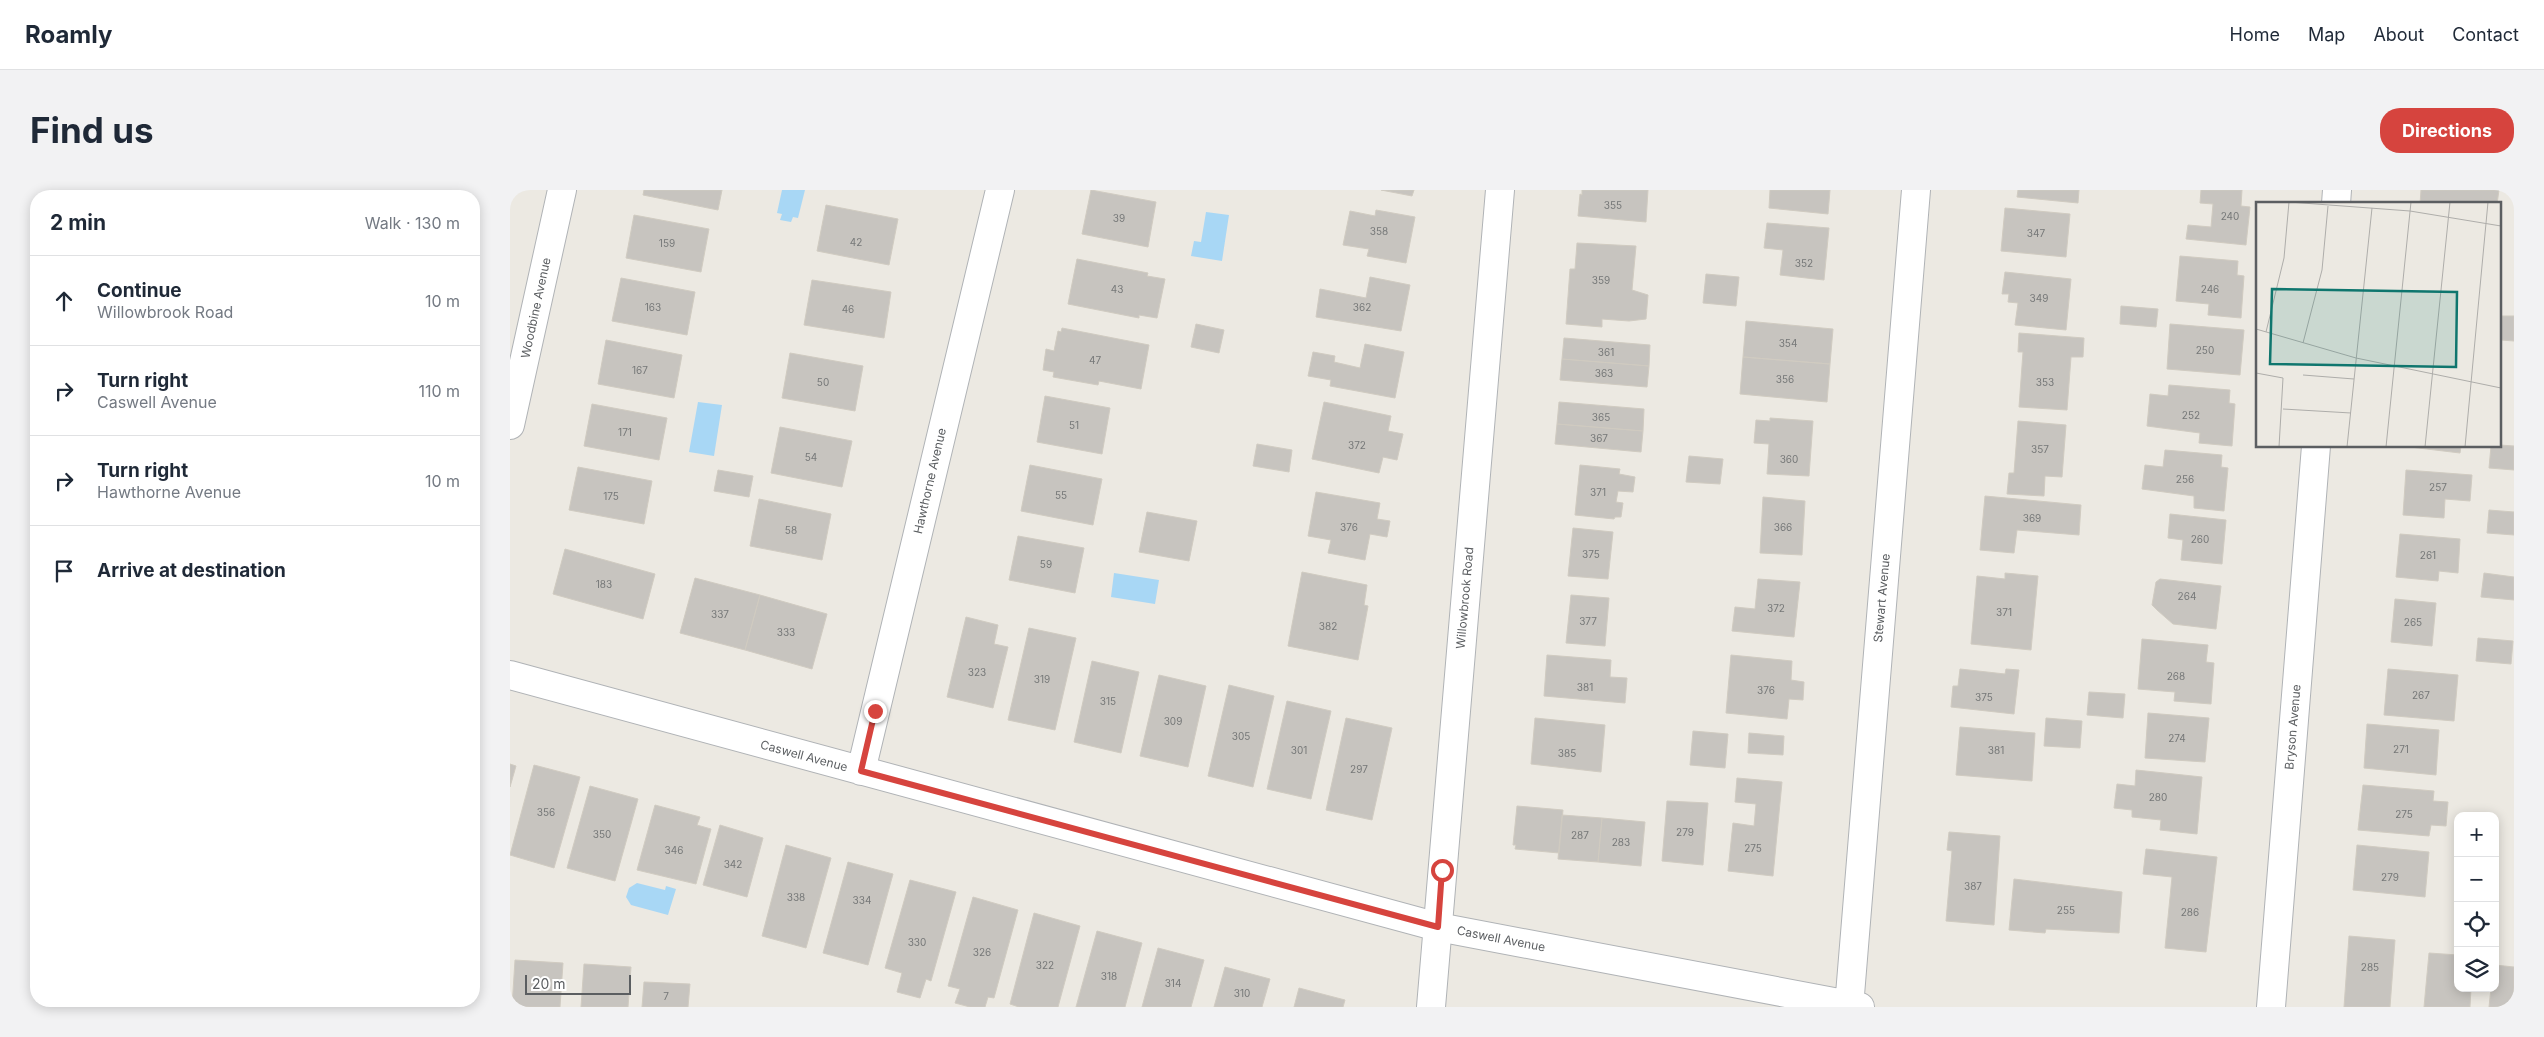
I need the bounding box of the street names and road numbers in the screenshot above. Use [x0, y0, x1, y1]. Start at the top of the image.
street label: Woodbine Avenue [517, 256, 554, 360]
street label: Hawthorne Avenue [910, 427, 949, 535]
street label: Willowbrook Road [1453, 546, 1476, 650]
street label: Stewart Avenue [1870, 553, 1893, 643]
street label: Bryson Avenue [2281, 684, 2304, 770]
street label: Caswell Avenue [759, 737, 849, 774]
street label: Caswell Avenue [1456, 923, 1547, 954]

